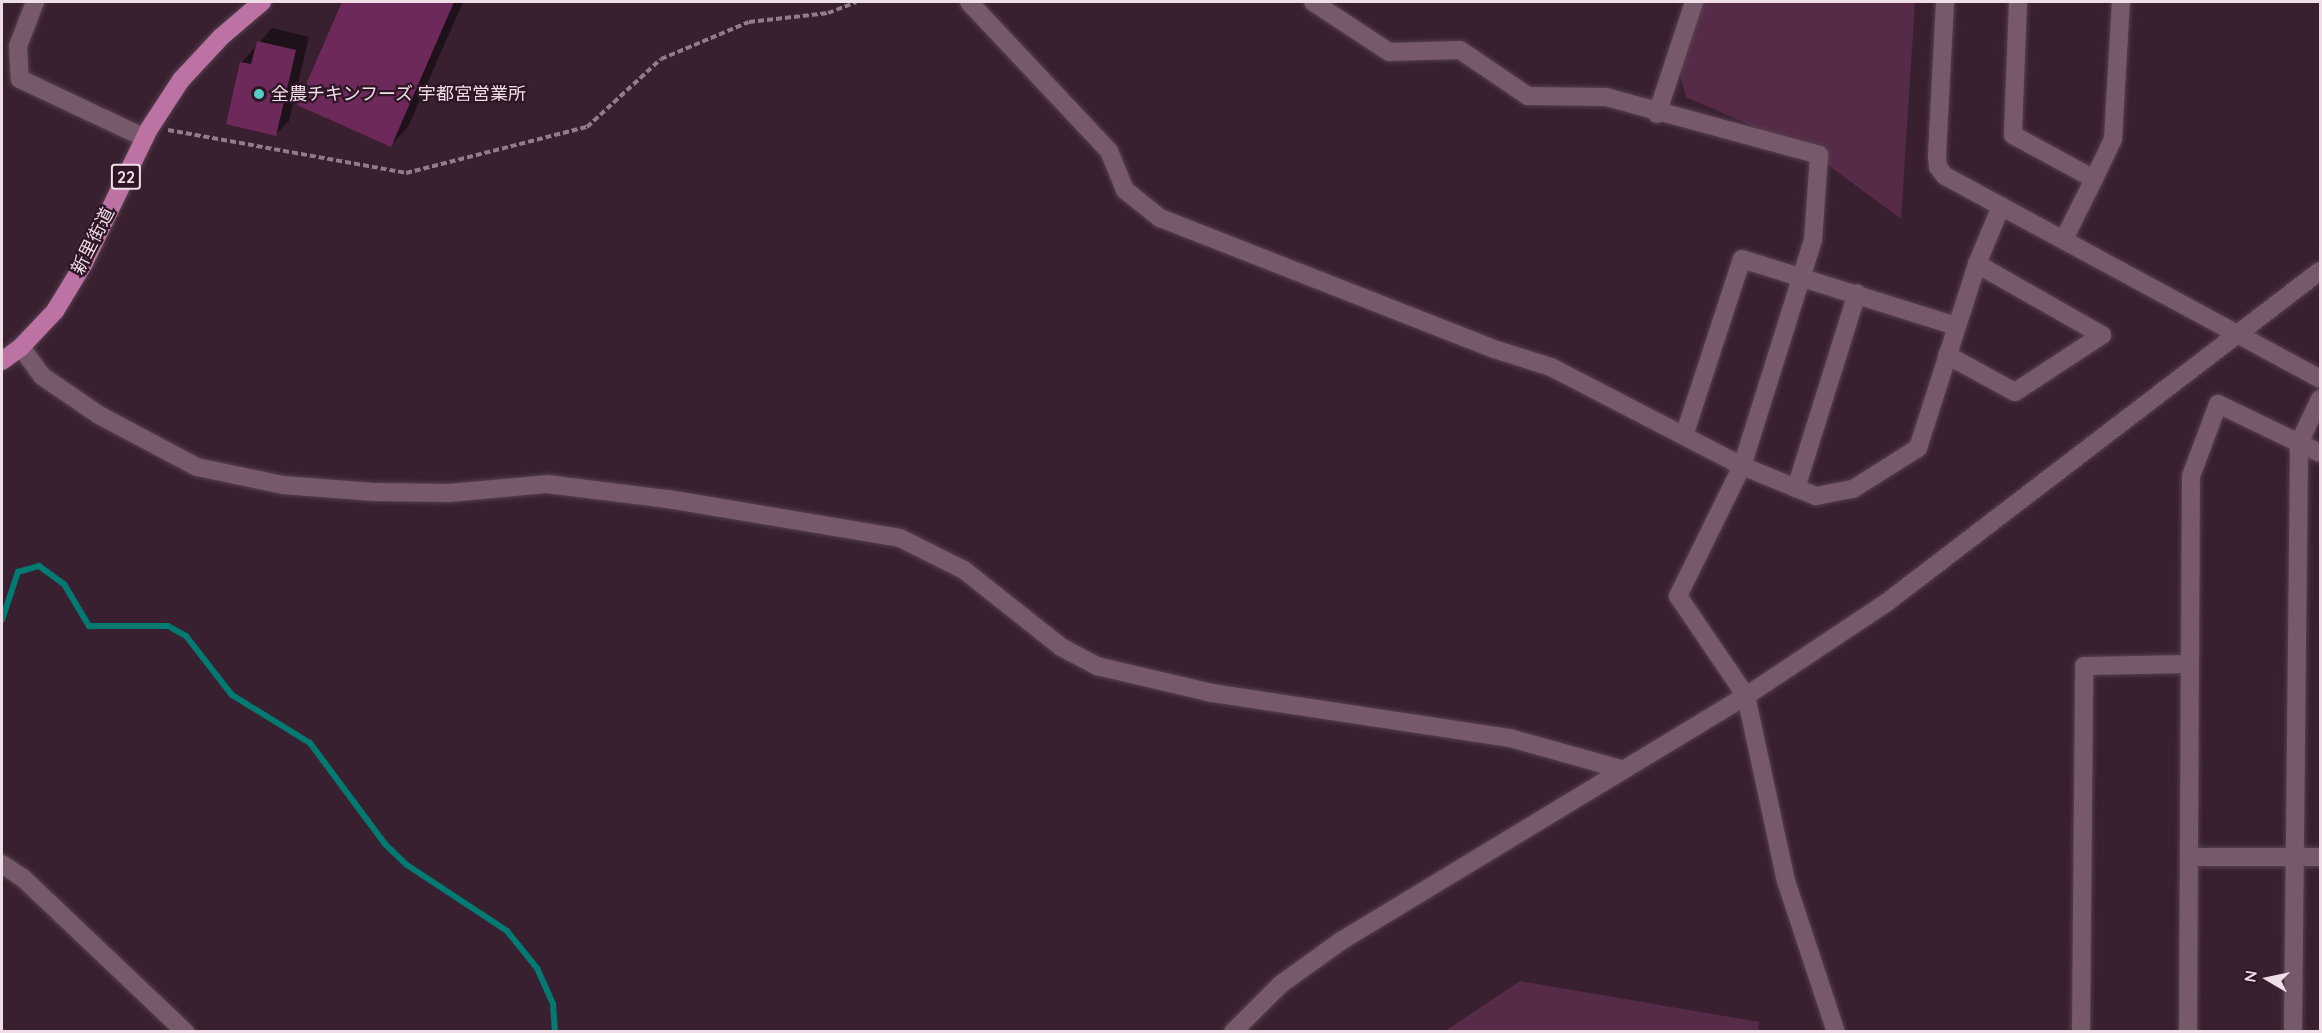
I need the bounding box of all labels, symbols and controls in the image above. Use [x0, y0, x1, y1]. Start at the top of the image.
place label: 全農チキンフーズ 宇都宮営業所 [271, 83, 528, 105]
marker: 全農チキンフーズ 宇都宮営業所 [252, 87, 266, 101]
road number: 22 [110, 164, 142, 190]
street label: 新里街道 [67, 204, 119, 278]
north arrow [2238, 949, 2298, 1009]
text: N [2239, 969, 2261, 984]

